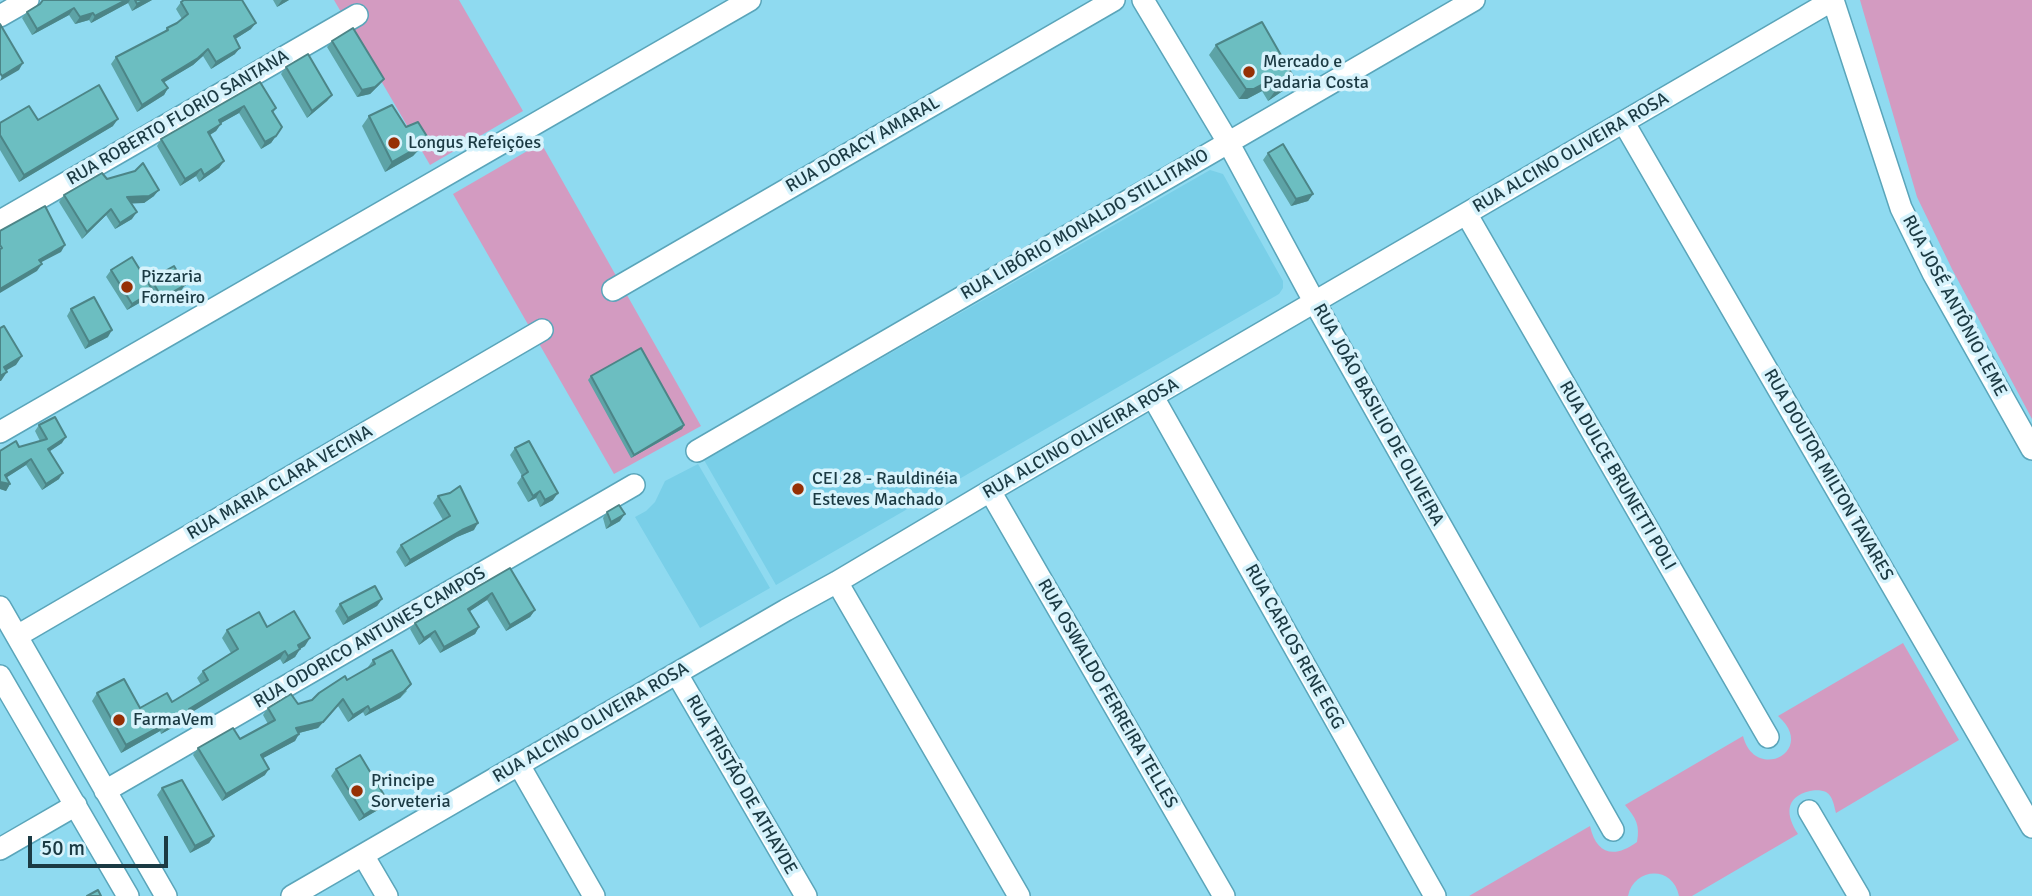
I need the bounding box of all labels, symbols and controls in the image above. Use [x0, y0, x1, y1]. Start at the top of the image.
street label: RUA ROBERTO FLORIO SANTANA [63, 45, 293, 191]
place label: Mercado e Padaria Costa [1263, 51, 1369, 94]
marker: Mercado e Padaria Costa [1241, 64, 1257, 80]
street label: RUA ALCINO OLIVEIRA ROSA [1469, 88, 1673, 218]
street label: RUA DORACY AMARAL [782, 92, 944, 198]
place label: Longus Refeições [408, 132, 541, 154]
marker: Longus Refeições [386, 135, 402, 151]
street label: RUA LIBÓRIO MONALDO STILLITANO [957, 145, 1213, 305]
street label: RUA JOSÉ ANTÔNIO LEME [1897, 212, 2011, 400]
place label: Pizzaria Forneiro [141, 266, 205, 308]
marker: Pizzaria Forneiro [119, 279, 135, 295]
street label: RUA JOÃO BASILIO DE OLIVEIRA [1308, 300, 1448, 530]
street label: RUA DOUTOR MILTON TAVARES [1758, 365, 1898, 585]
street label: RUA ALCINO OLIVEIRA ROSA [979, 374, 1183, 504]
street label: RUA DULCE BRUNETTI POLI [1554, 378, 1680, 574]
street label: RUA MARIA CLARA VECINA [183, 421, 377, 545]
place label: CEI 28 - Rauldinéia Esteves Machado [812, 468, 958, 510]
marker: CEI 28 - Rauldinéia Esteves Machado [790, 481, 806, 497]
street label: RUA CARLOS RENE EGG [1240, 561, 1348, 733]
street label: RUA ODORICO ANTUNES CAMPOS [250, 563, 490, 713]
street label: RUA OSWALDO FERREIRA TELLES [1032, 575, 1182, 813]
street label: RUA ALCINO OLIVEIRA ROSA [489, 658, 693, 788]
street label: RUA TRISTÃO DE ATHAYDE [681, 691, 801, 879]
place label: FarmaVem [133, 709, 214, 731]
marker: FarmaVem [111, 712, 127, 728]
place label: Principe Sorveteria [371, 770, 451, 812]
marker: Principe Sorveteria [349, 783, 365, 799]
scale bar [32, 822, 172, 866]
text: 50 m [41, 835, 85, 861]

